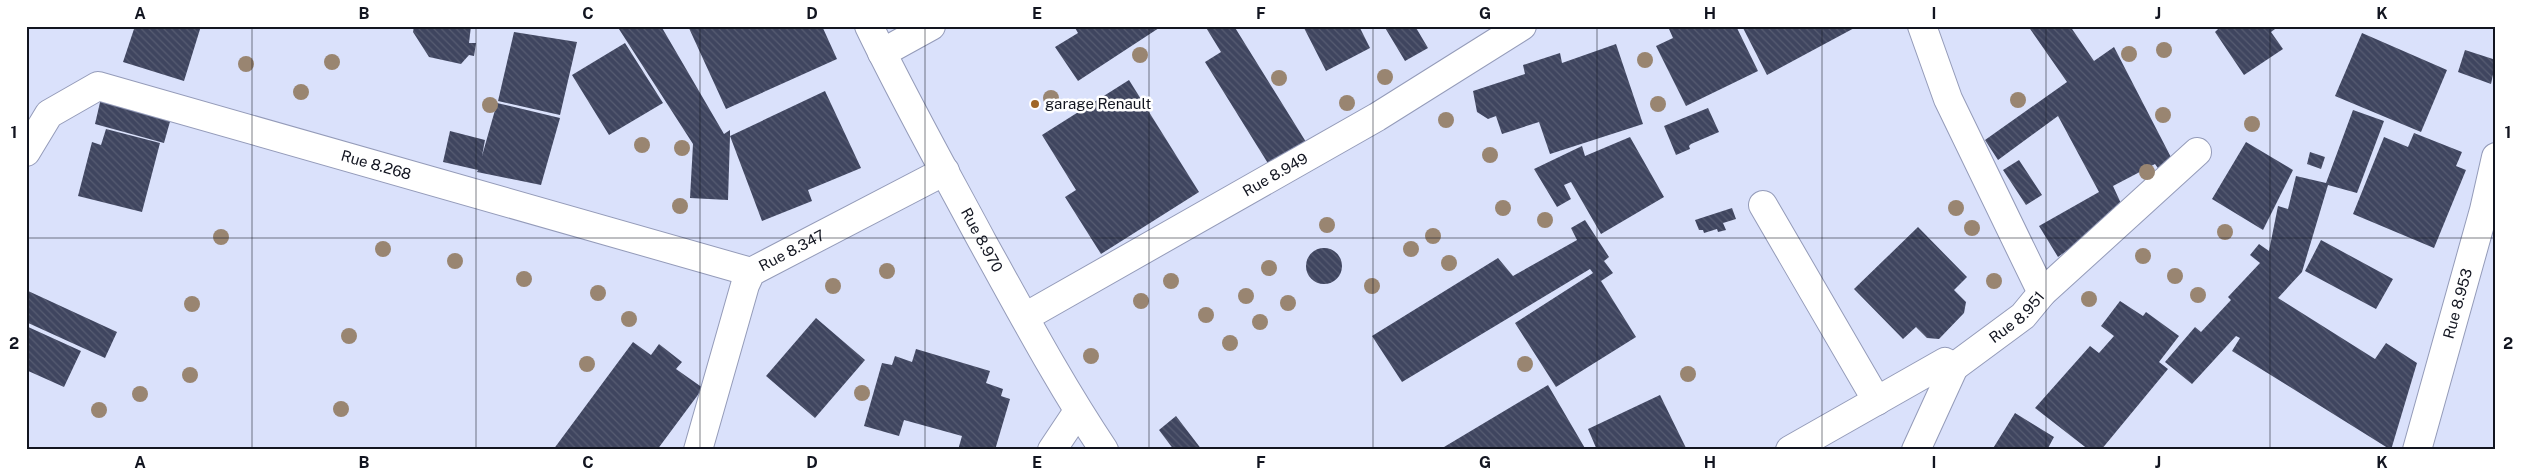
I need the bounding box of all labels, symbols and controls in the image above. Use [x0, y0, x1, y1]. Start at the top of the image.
text: A [134, 4, 146, 23]
text: B [359, 4, 370, 23]
text: C [582, 4, 594, 23]
text: D [806, 4, 818, 23]
text: E [1032, 4, 1042, 23]
text: F [1256, 4, 1266, 23]
text: G [1479, 4, 1491, 23]
text: H [1704, 4, 1716, 23]
text: I [1932, 4, 1936, 23]
text: J [2155, 4, 2161, 23]
text: K [2376, 4, 2388, 23]
place label: garage Renault [1045, 95, 1152, 112]
marker: garage Renault [1029, 98, 1041, 110]
text: 1 [11, 123, 17, 142]
text: 1 [2505, 123, 2511, 142]
street label: Rue 8.268 [339, 147, 413, 183]
street label: Rue 8.949 [1240, 149, 1311, 199]
street label: Rue 8.970 [958, 205, 1007, 275]
street label: Rue 8.347 [756, 226, 827, 274]
street label: Rue 8.953 [2439, 266, 2475, 341]
street label: Rue 8.951 [1986, 288, 2048, 346]
text: 2 [9, 334, 19, 353]
text: 2 [2503, 334, 2513, 353]
text: A [134, 453, 146, 472]
text: B [359, 453, 370, 472]
text: C [582, 453, 594, 472]
text: D [806, 453, 818, 472]
text: E [1032, 453, 1042, 472]
text: F [1256, 453, 1266, 472]
text: G [1479, 453, 1491, 472]
text: H [1704, 453, 1716, 472]
text: I [1932, 453, 1936, 472]
text: J [2155, 453, 2161, 472]
text: K [2376, 453, 2388, 472]

